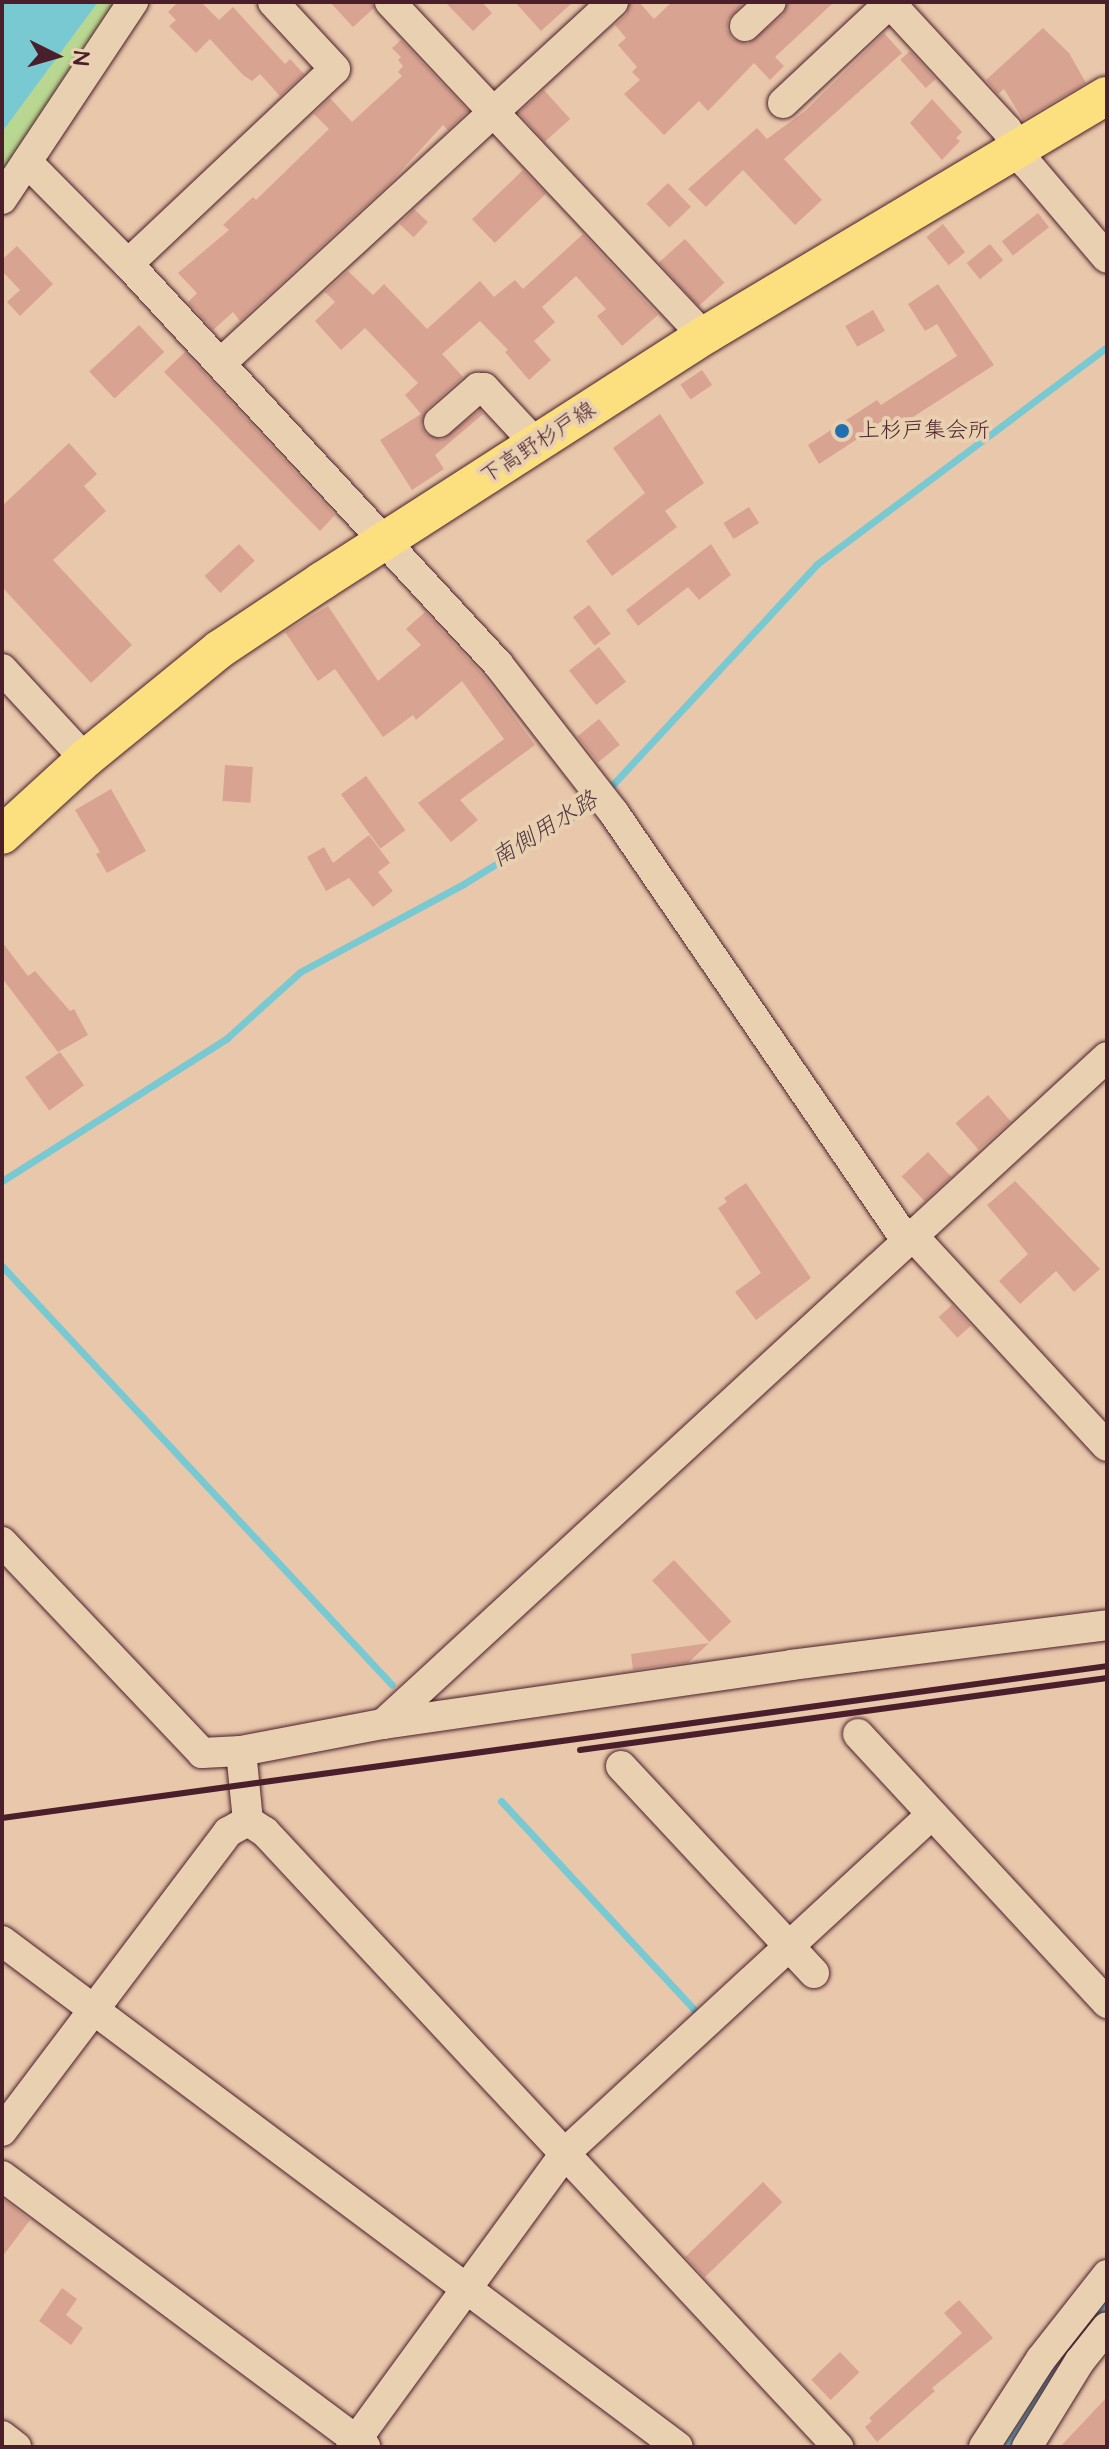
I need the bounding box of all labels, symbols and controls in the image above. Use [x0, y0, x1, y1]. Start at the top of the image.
north arrow [16, 16, 96, 96]
text: N [64, 50, 96, 66]
street label: 下高野杉戸線 [475, 396, 601, 490]
place label: 上杉戸集会所 [858, 418, 990, 444]
marker: 上杉戸集会所 [833, 422, 851, 440]
water label: 南側用水路 [486, 786, 604, 874]

